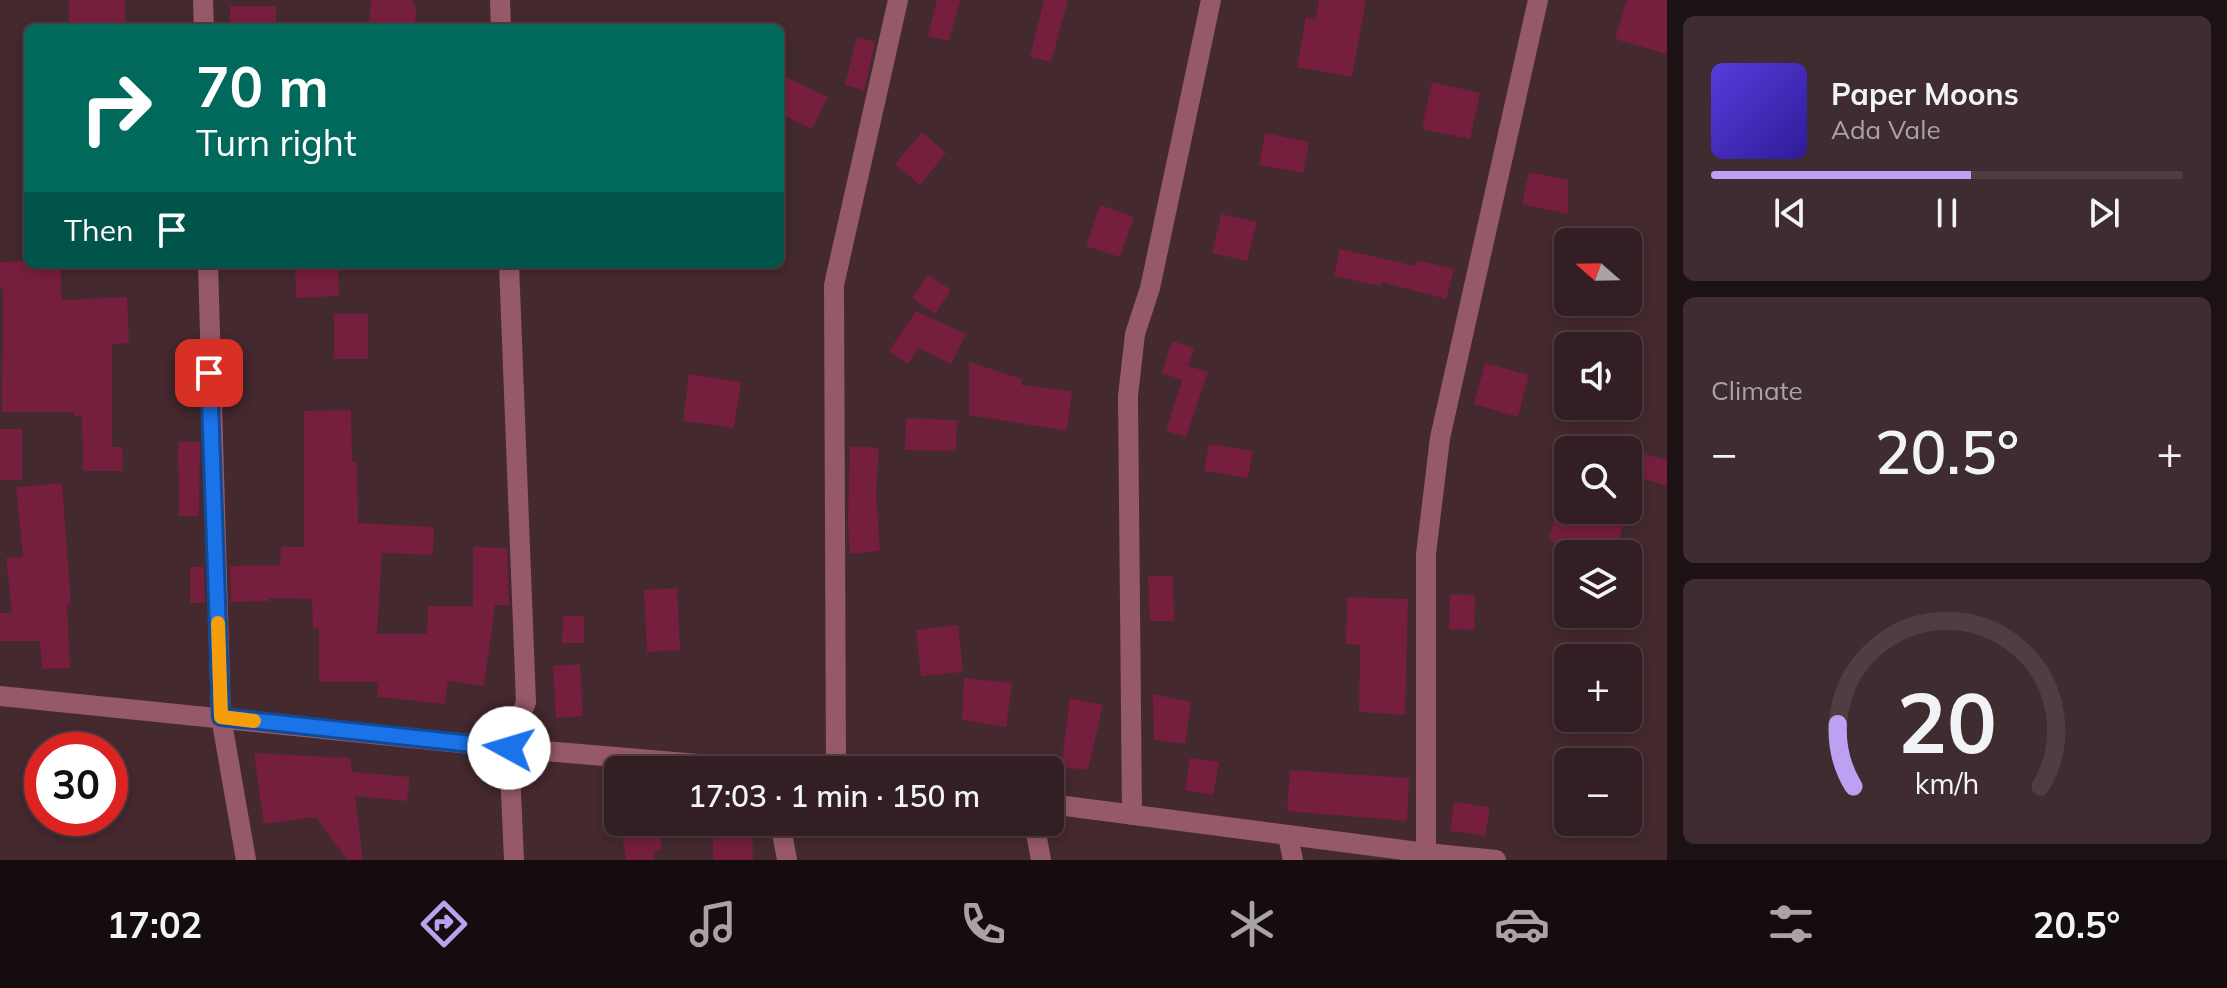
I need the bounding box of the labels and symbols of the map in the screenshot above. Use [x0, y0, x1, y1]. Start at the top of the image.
north arrow [1554, 228, 1642, 316]
pin [175, 339, 243, 407]
position arrow [467, 706, 551, 790]
speed limit sign: 30 [24, 732, 128, 836]

